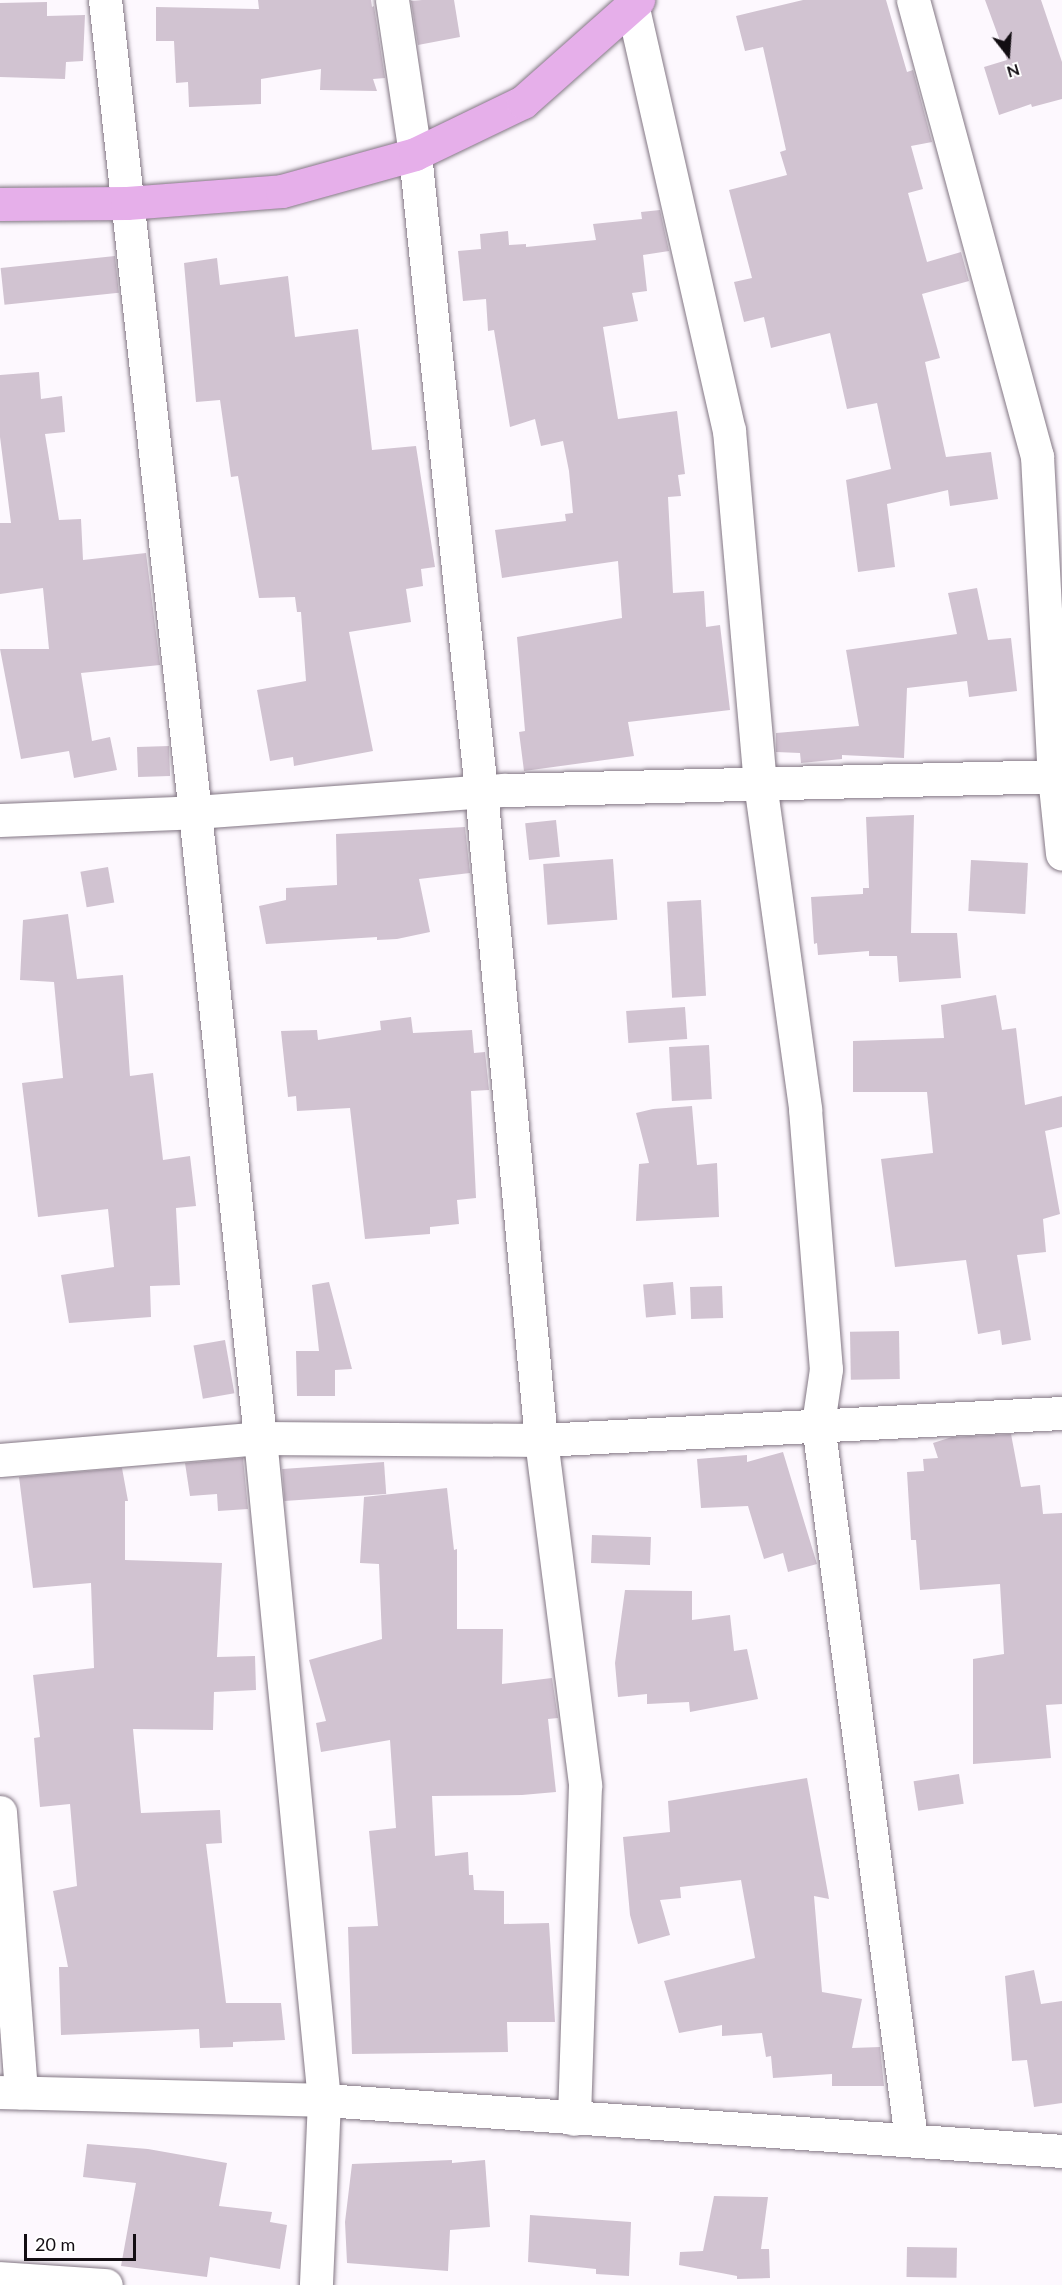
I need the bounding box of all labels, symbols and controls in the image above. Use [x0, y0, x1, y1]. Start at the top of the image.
north arrow [978, 24, 1038, 84]
text: N [1005, 61, 1022, 83]
scale bar [27, 2222, 140, 2260]
text: 20 m [35, 2233, 75, 2255]

